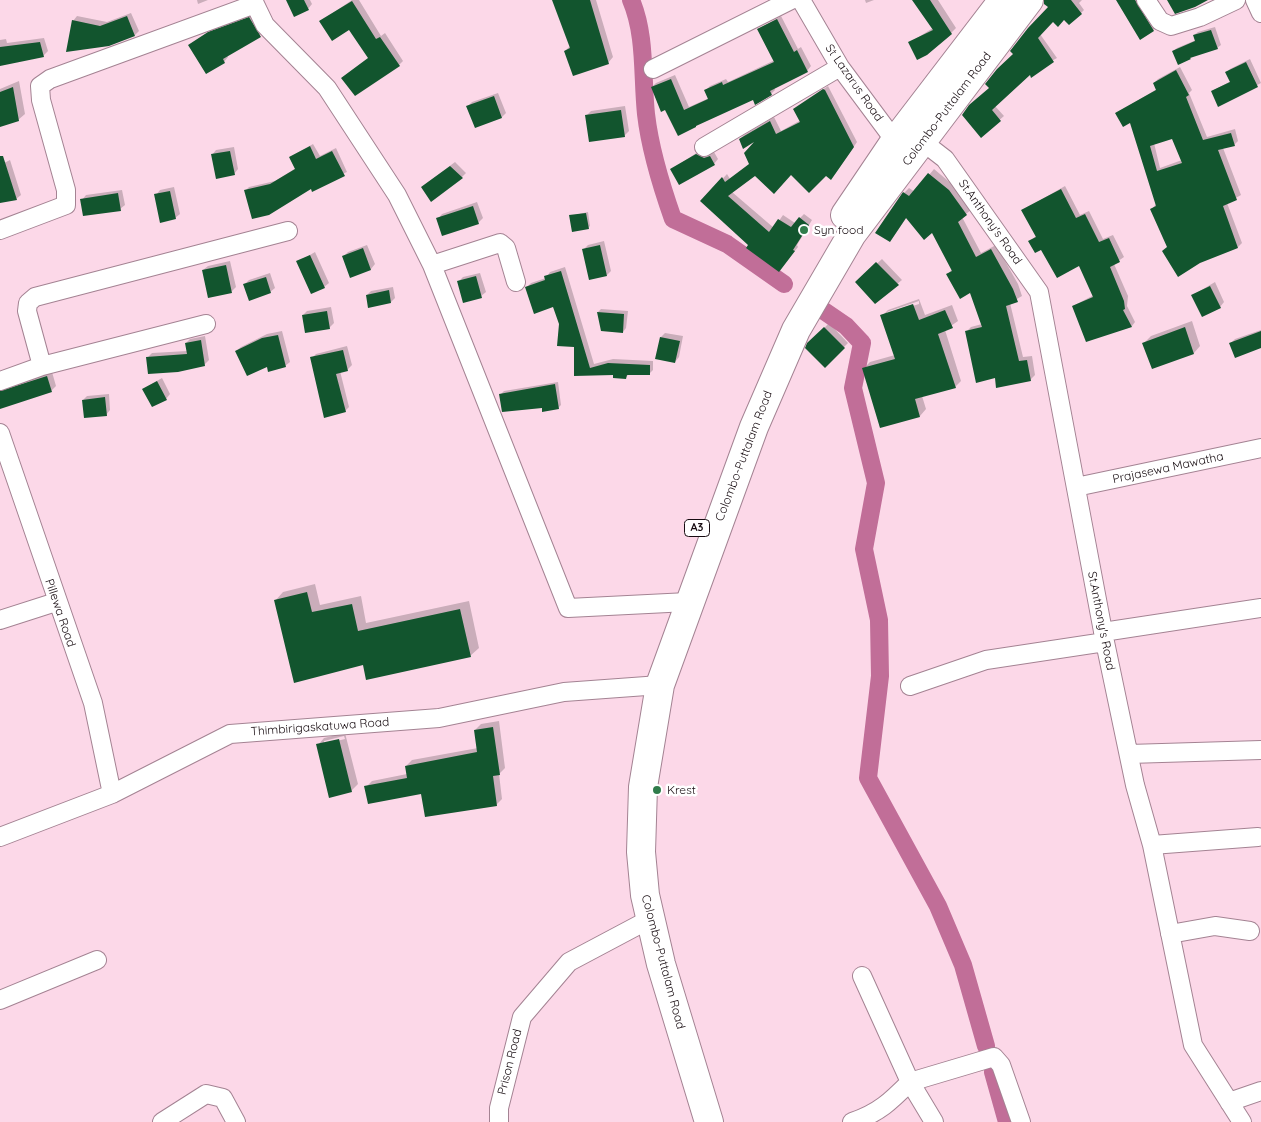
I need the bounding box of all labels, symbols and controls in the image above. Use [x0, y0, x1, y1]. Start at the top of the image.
street label: St Lazarus Road [822, 42, 886, 124]
street label: Colombo-Puttalam Road [900, 49, 994, 169]
street label: St.Anthony's Road [955, 177, 1025, 267]
place label: Syn food [814, 223, 863, 237]
marker: Syn food [798, 224, 810, 236]
street label: Colombo-Puttalam Road [712, 389, 776, 523]
street label: Prajasewa Mawatha [1111, 449, 1225, 487]
road number: A3 [684, 520, 710, 536]
street label: St.Anthony's Road [1084, 570, 1118, 672]
street label: Pillewa Road [42, 577, 78, 649]
street label: Thimbirigaskatuwa Road [250, 715, 390, 739]
place label: Krest [667, 783, 696, 797]
marker: Krest [651, 784, 663, 796]
street label: Colombo-Puttalam Road [638, 893, 688, 1031]
street label: Prison Road [495, 1028, 525, 1096]

